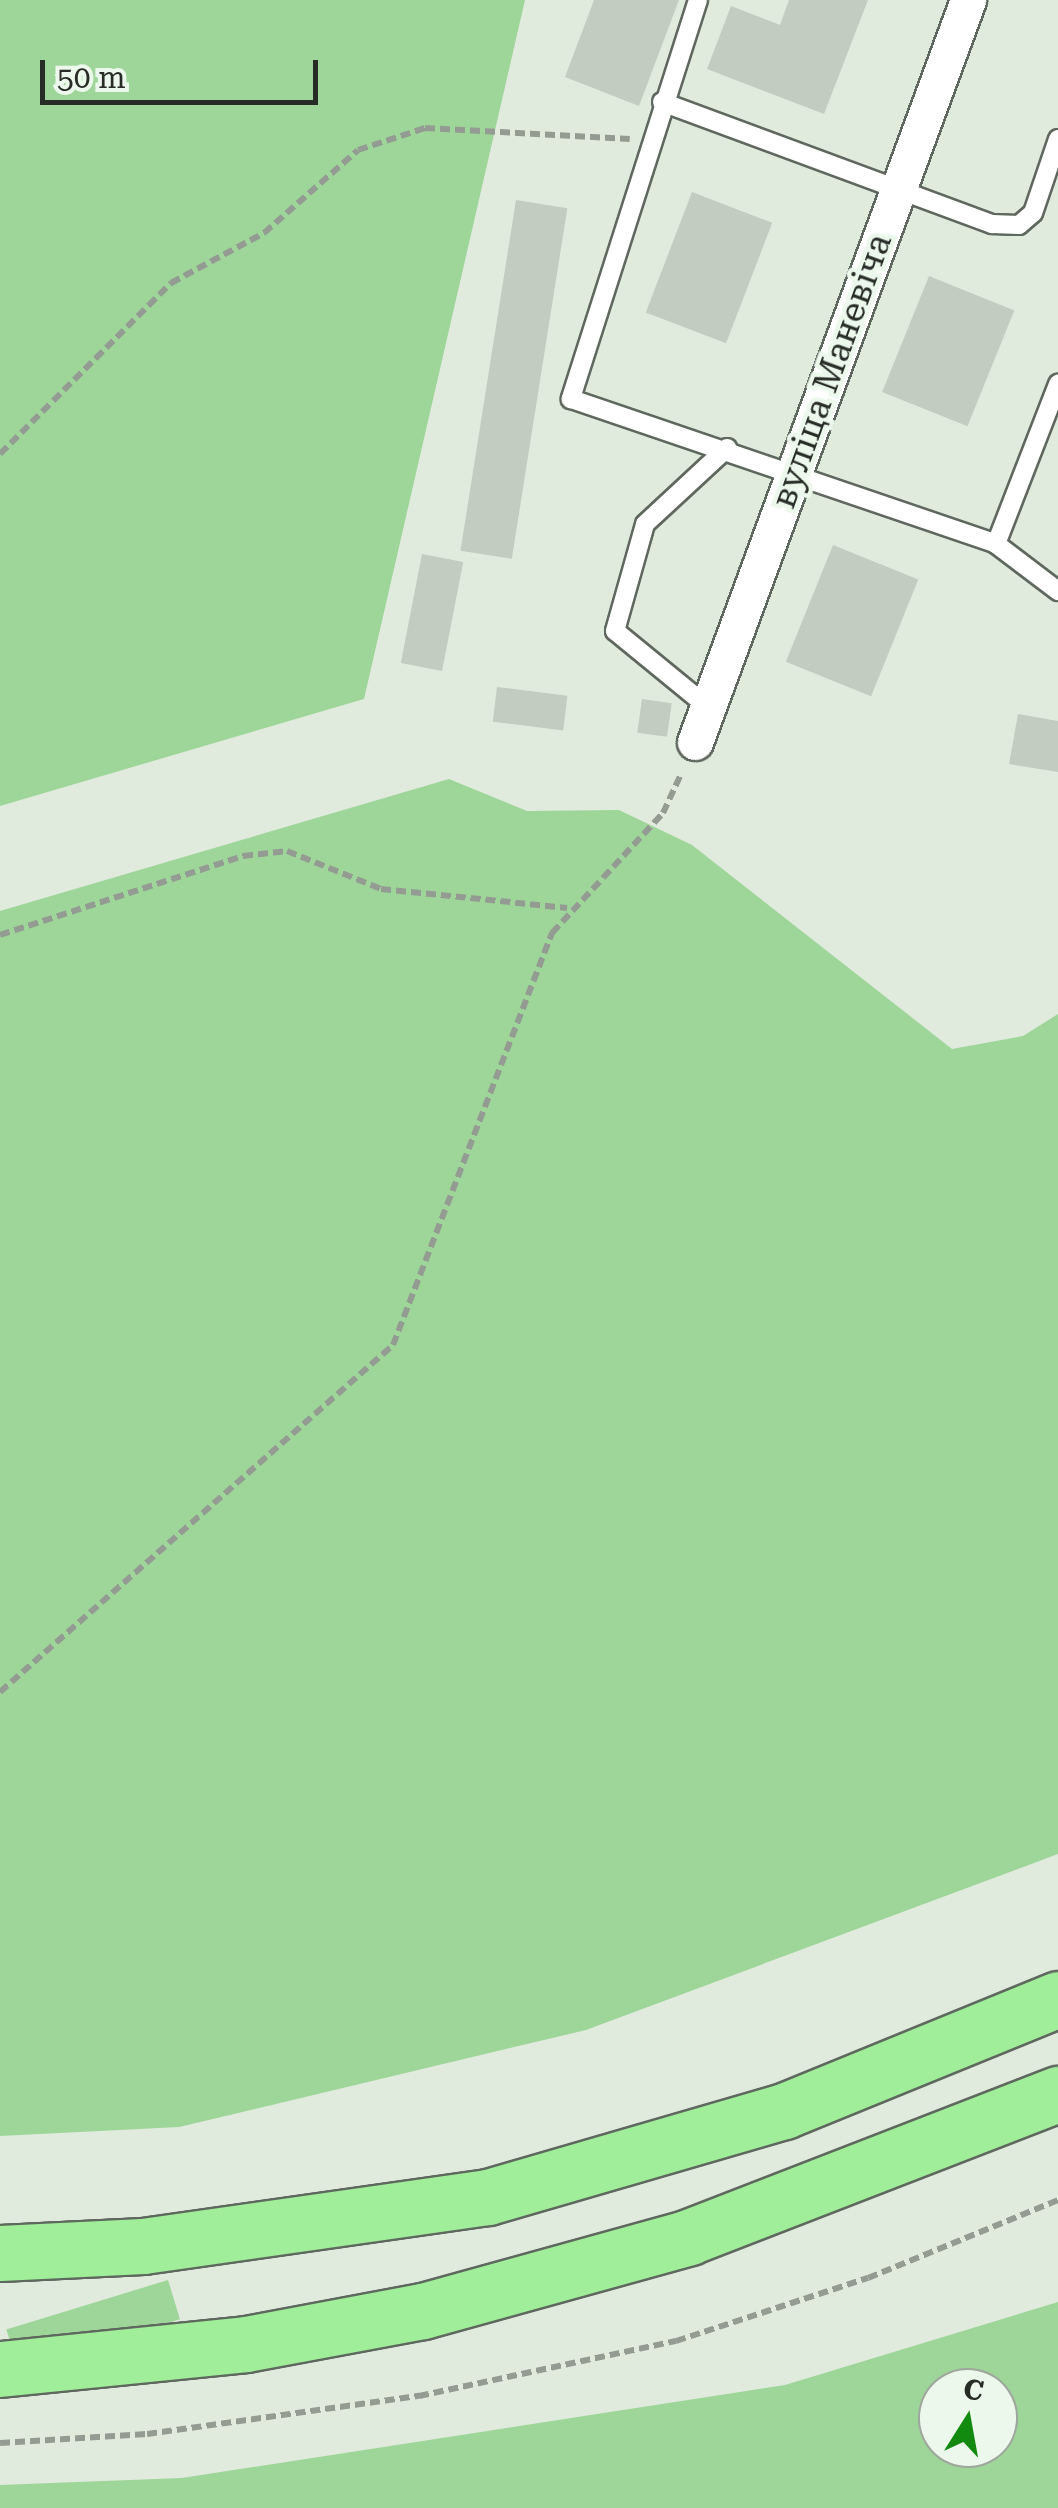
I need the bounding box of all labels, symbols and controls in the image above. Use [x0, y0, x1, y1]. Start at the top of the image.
scale bar [45, 40, 322, 102]
text: 50 m [57, 60, 126, 95]
street label: вуліца Маневіча [763, 228, 901, 514]
north arrow [918, 2368, 1018, 2468]
text: С [961, 2372, 986, 2408]

